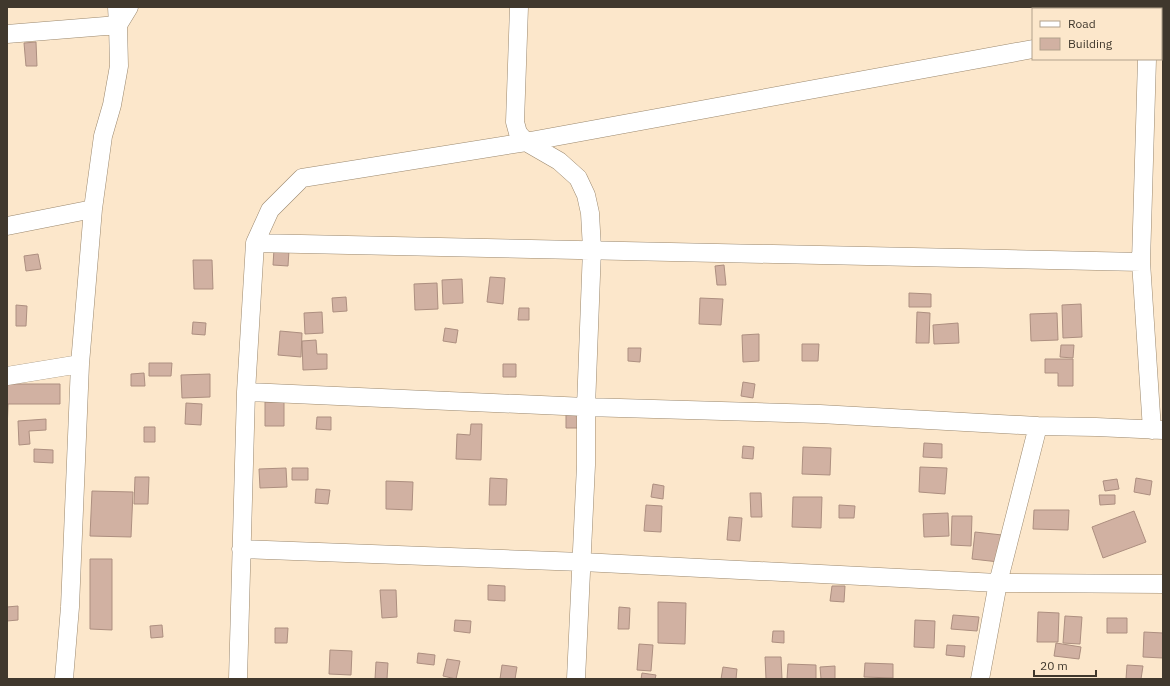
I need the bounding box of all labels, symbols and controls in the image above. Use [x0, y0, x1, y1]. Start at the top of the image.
legend [1032, 8, 1162, 60]
text: Road [1068, 16, 1096, 31]
text: Building [1068, 36, 1113, 51]
scale bar [1034, 652, 1096, 678]
text: 20 m [1040, 658, 1068, 673]

